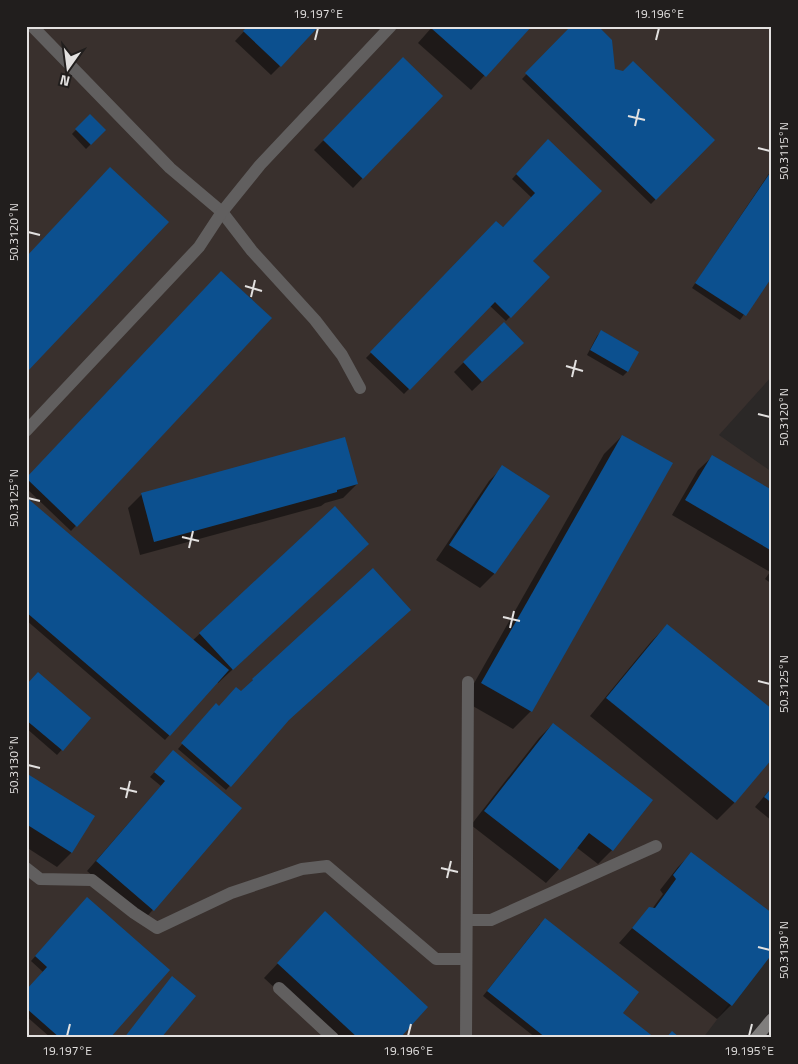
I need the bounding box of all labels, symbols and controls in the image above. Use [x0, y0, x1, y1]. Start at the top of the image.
text: 19.197°E [293, 4, 343, 23]
text: 19.196°E [634, 4, 684, 23]
north arrow [42, 42, 92, 92]
text: N [57, 70, 72, 92]
text: 50.3115°N [774, 122, 793, 180]
text: 50.3120°N [4, 203, 23, 261]
text: 50.3120°N [774, 388, 793, 446]
text: 50.3125°N [4, 469, 23, 527]
text: 50.3125°N [774, 655, 793, 713]
text: 50.3130°N [4, 736, 23, 794]
text: 50.3130°N [774, 921, 793, 979]
text: 19.197°E [42, 1041, 92, 1060]
text: 19.196°E [383, 1041, 433, 1060]
text: 19.195°E [724, 1041, 774, 1060]

